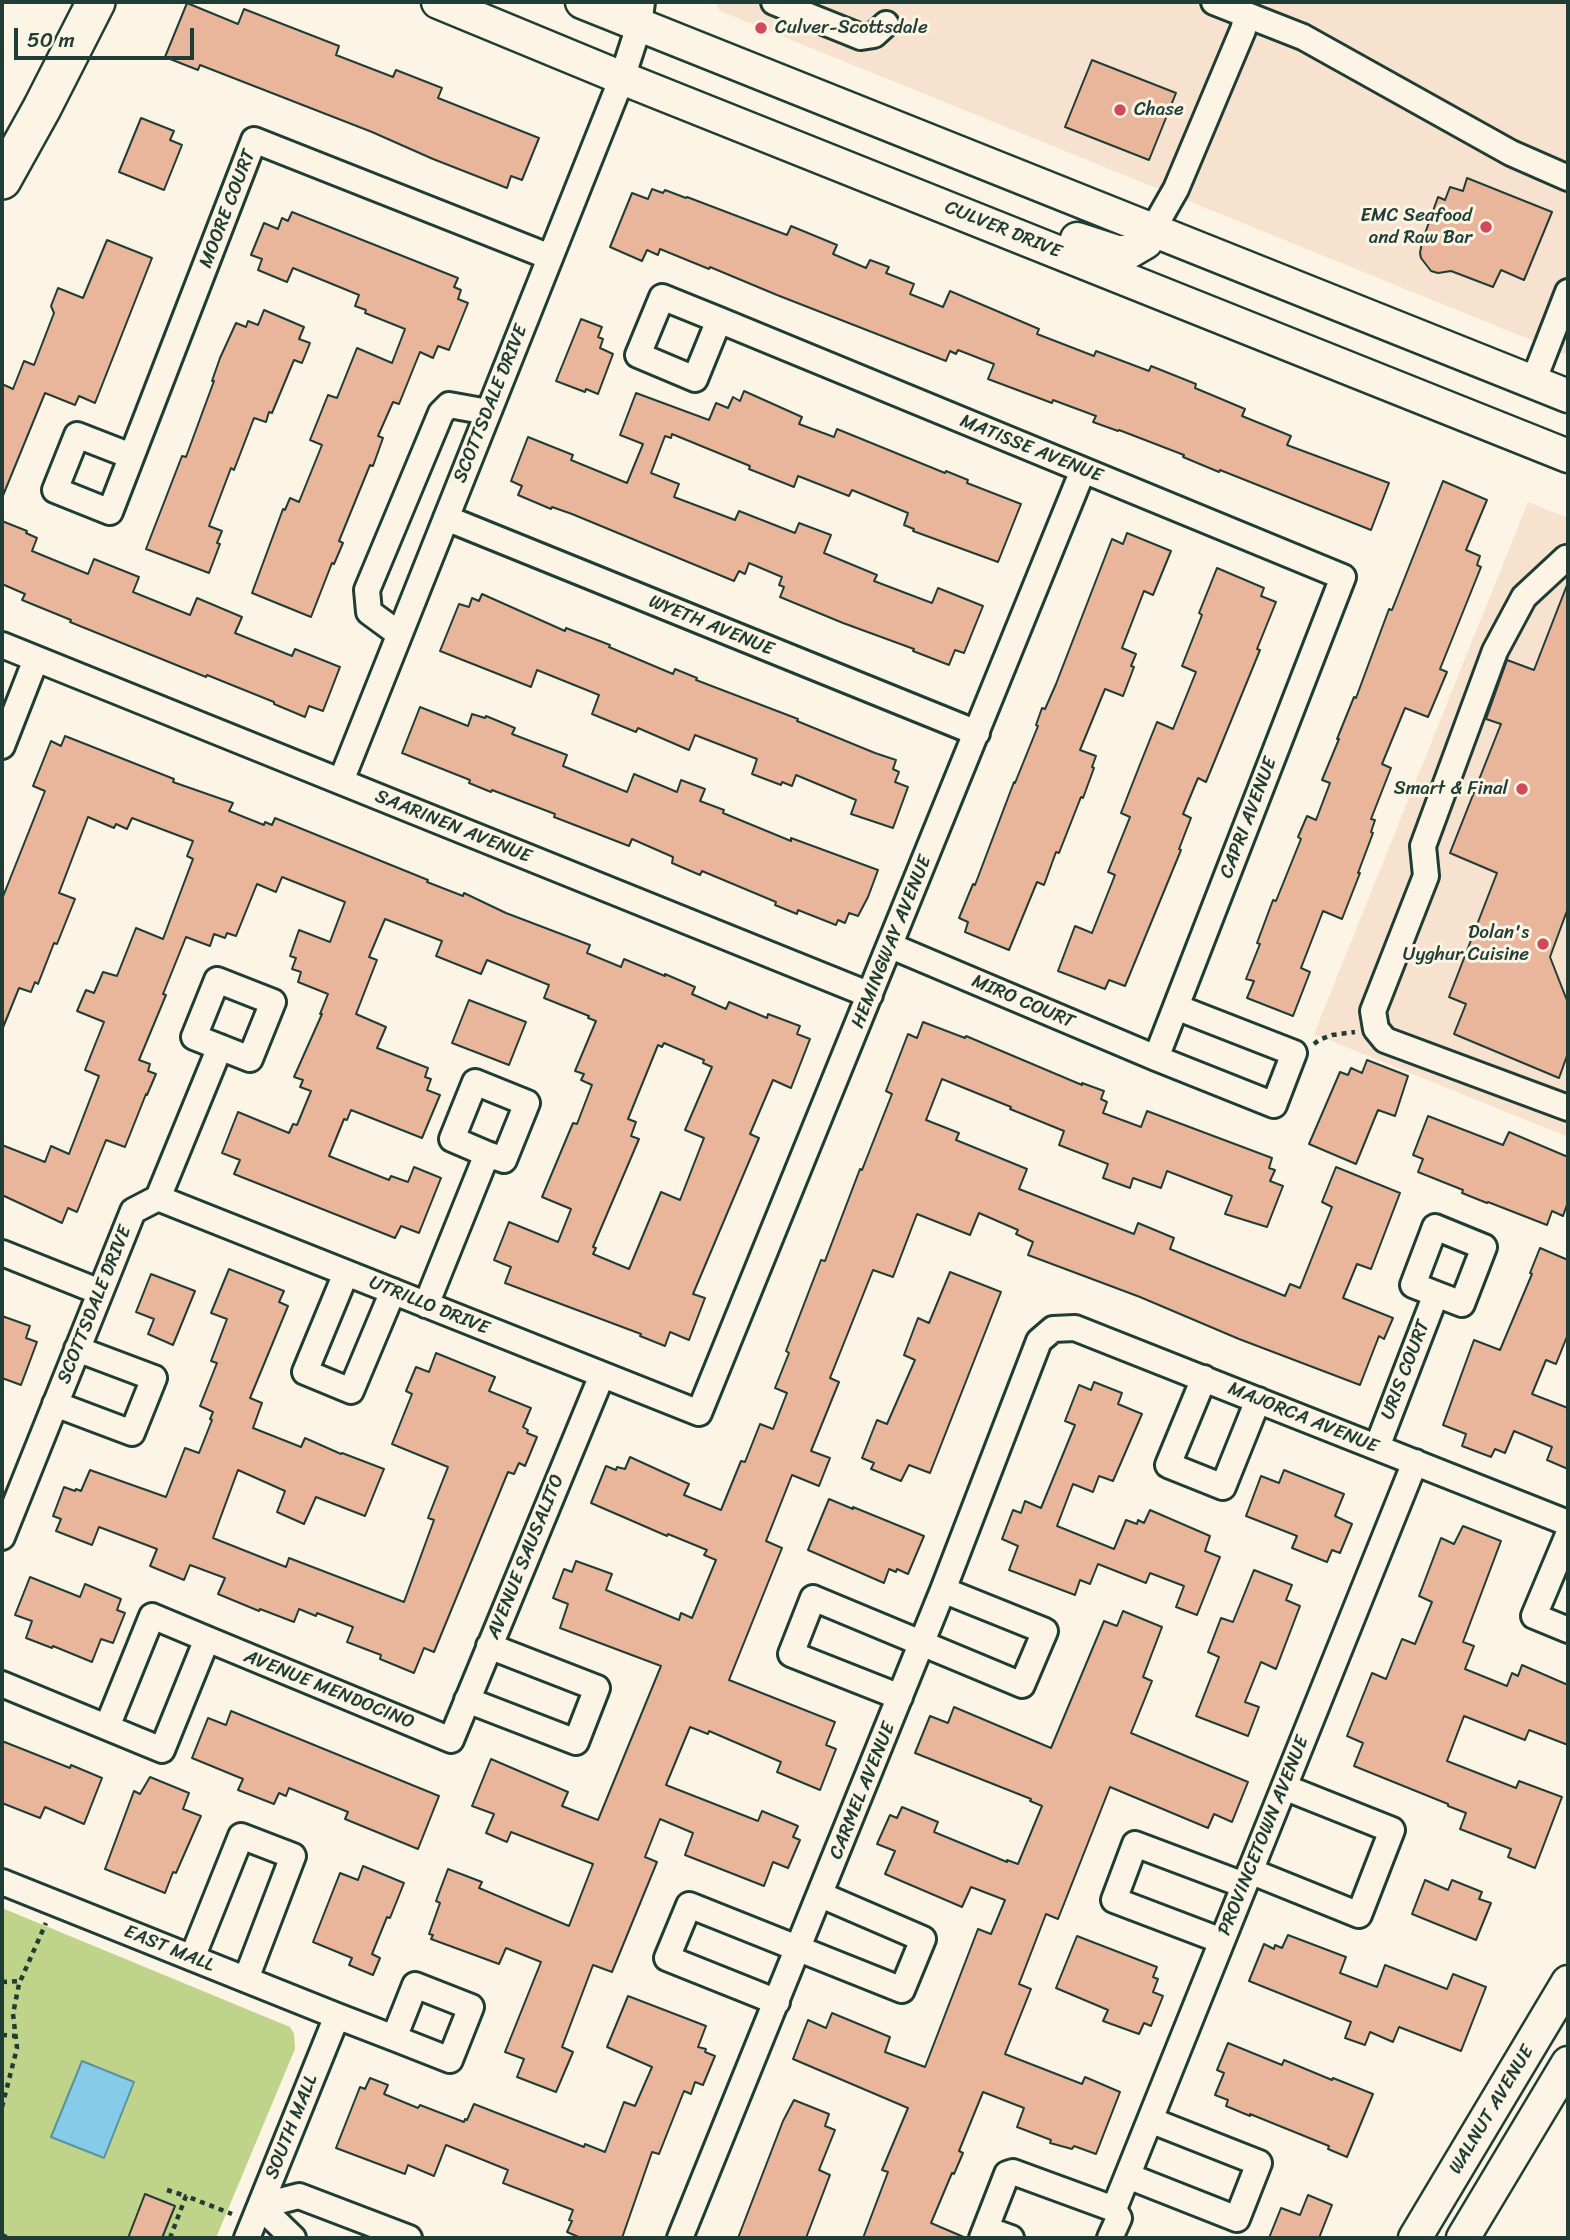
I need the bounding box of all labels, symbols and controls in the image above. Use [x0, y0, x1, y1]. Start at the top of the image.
scale bar [18, 14, 198, 58]
place label: Culver-Scottsdale [775, 17, 928, 39]
marker: Culver-Scottsdale [753, 20, 769, 36]
text: 50 m [27, 21, 75, 59]
place label: Chase [1134, 99, 1184, 121]
marker: Chase [1112, 102, 1128, 118]
street label: MOORE COURT [195, 147, 261, 271]
street label: CULVER DRIVE [941, 196, 1065, 264]
place label: EMC Seafood and Raw Bar [1360, 205, 1472, 249]
marker: EMC Seafood and Raw Bar [1478, 219, 1494, 235]
street label: SCOTTSDALE DRIVE [449, 322, 533, 486]
street label: MATISSE AVENUE [956, 410, 1106, 488]
street label: WYETH AVENUE [645, 591, 777, 661]
street label: CAPRI AVENUE [1215, 754, 1283, 882]
place label: Smart & Final [1394, 778, 1508, 800]
marker: Smart & Final [1514, 781, 1530, 797]
street label: SAARINEN AVENUE [372, 785, 534, 869]
street label: HEMINGWAY AVENUE [847, 852, 937, 1032]
place label: Dolan's Uyghur Cuisine [1403, 922, 1529, 966]
marker: Dolan's Uyghur Cuisine [1535, 936, 1551, 952]
street label: MIRO COURT [968, 970, 1078, 1034]
street label: SCOTTSDALE DRIVE [53, 1223, 137, 1387]
street label: UTRILLO DRIVE [366, 1272, 492, 1340]
street label: URIS COURT [1377, 1317, 1435, 1423]
street label: MAJORCA AVENUE [1225, 1377, 1381, 1459]
street label: AVENUE SAUSALITO [483, 1471, 569, 1643]
street label: AVENUE MENDOCINO [241, 1645, 417, 1735]
street label: CARMEL AVENUE [825, 1719, 901, 1863]
street label: PROVINCETOWN AVENUE [1214, 1733, 1314, 1939]
street label: EAST MALL [121, 1921, 217, 1977]
street label: WALNUT AVENUE [1445, 2042, 1539, 2178]
street label: SOUTH MALL [261, 2071, 323, 2183]

